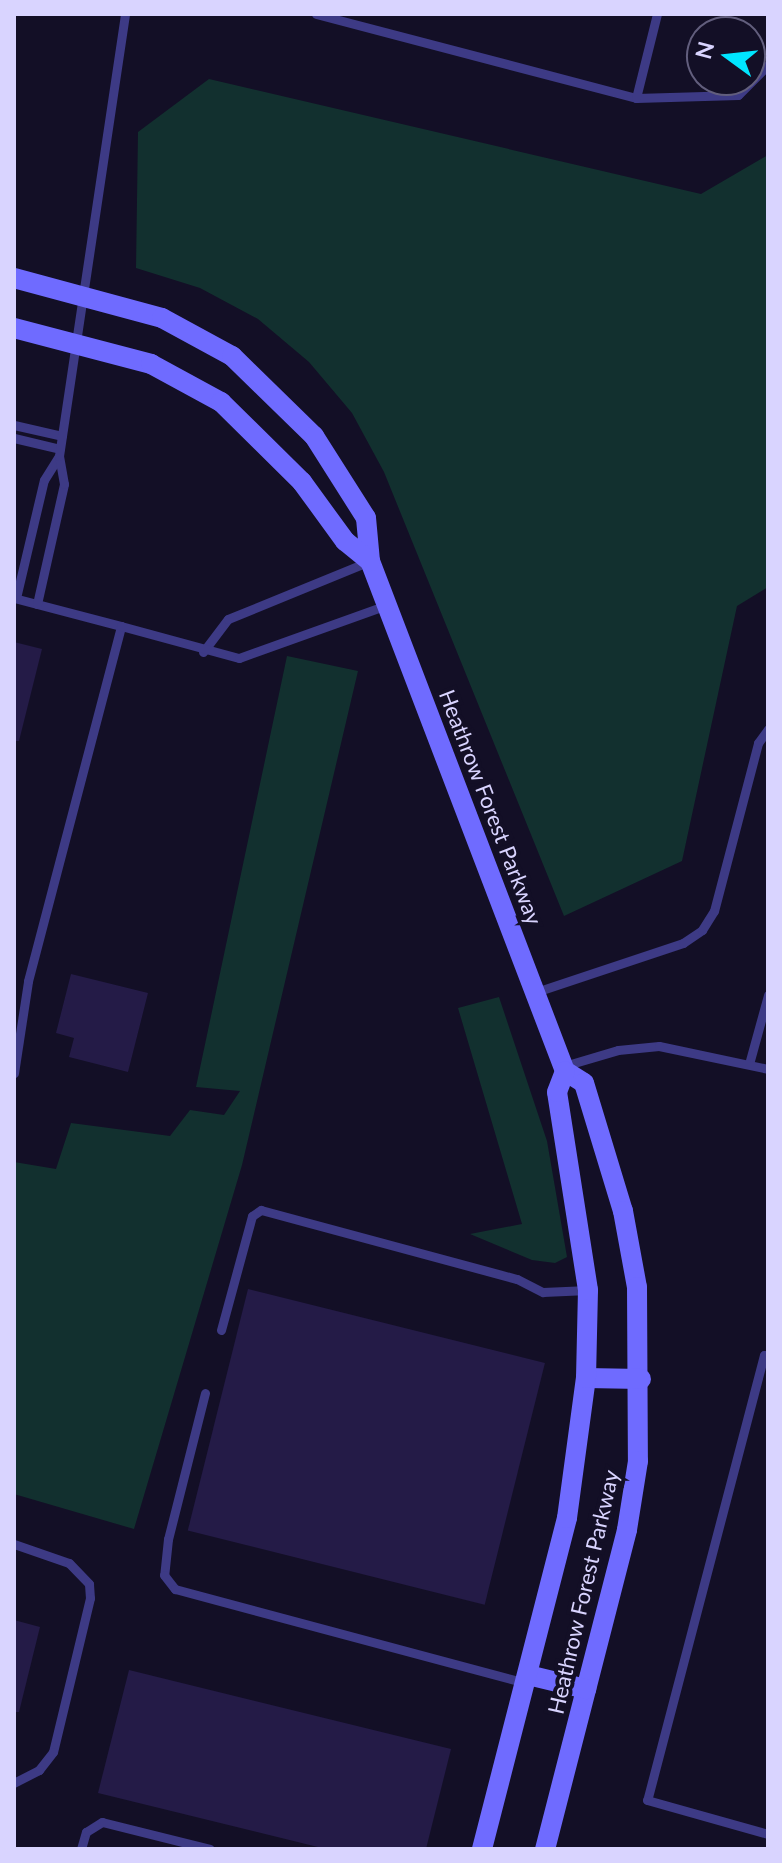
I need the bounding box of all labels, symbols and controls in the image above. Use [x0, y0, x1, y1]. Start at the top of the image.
north arrow [686, 16, 766, 96]
text: N [689, 39, 719, 62]
street label: Heathrow Forest Parkway [434, 686, 548, 928]
street label: Heathrow Forest Parkway [542, 1467, 624, 1717]

